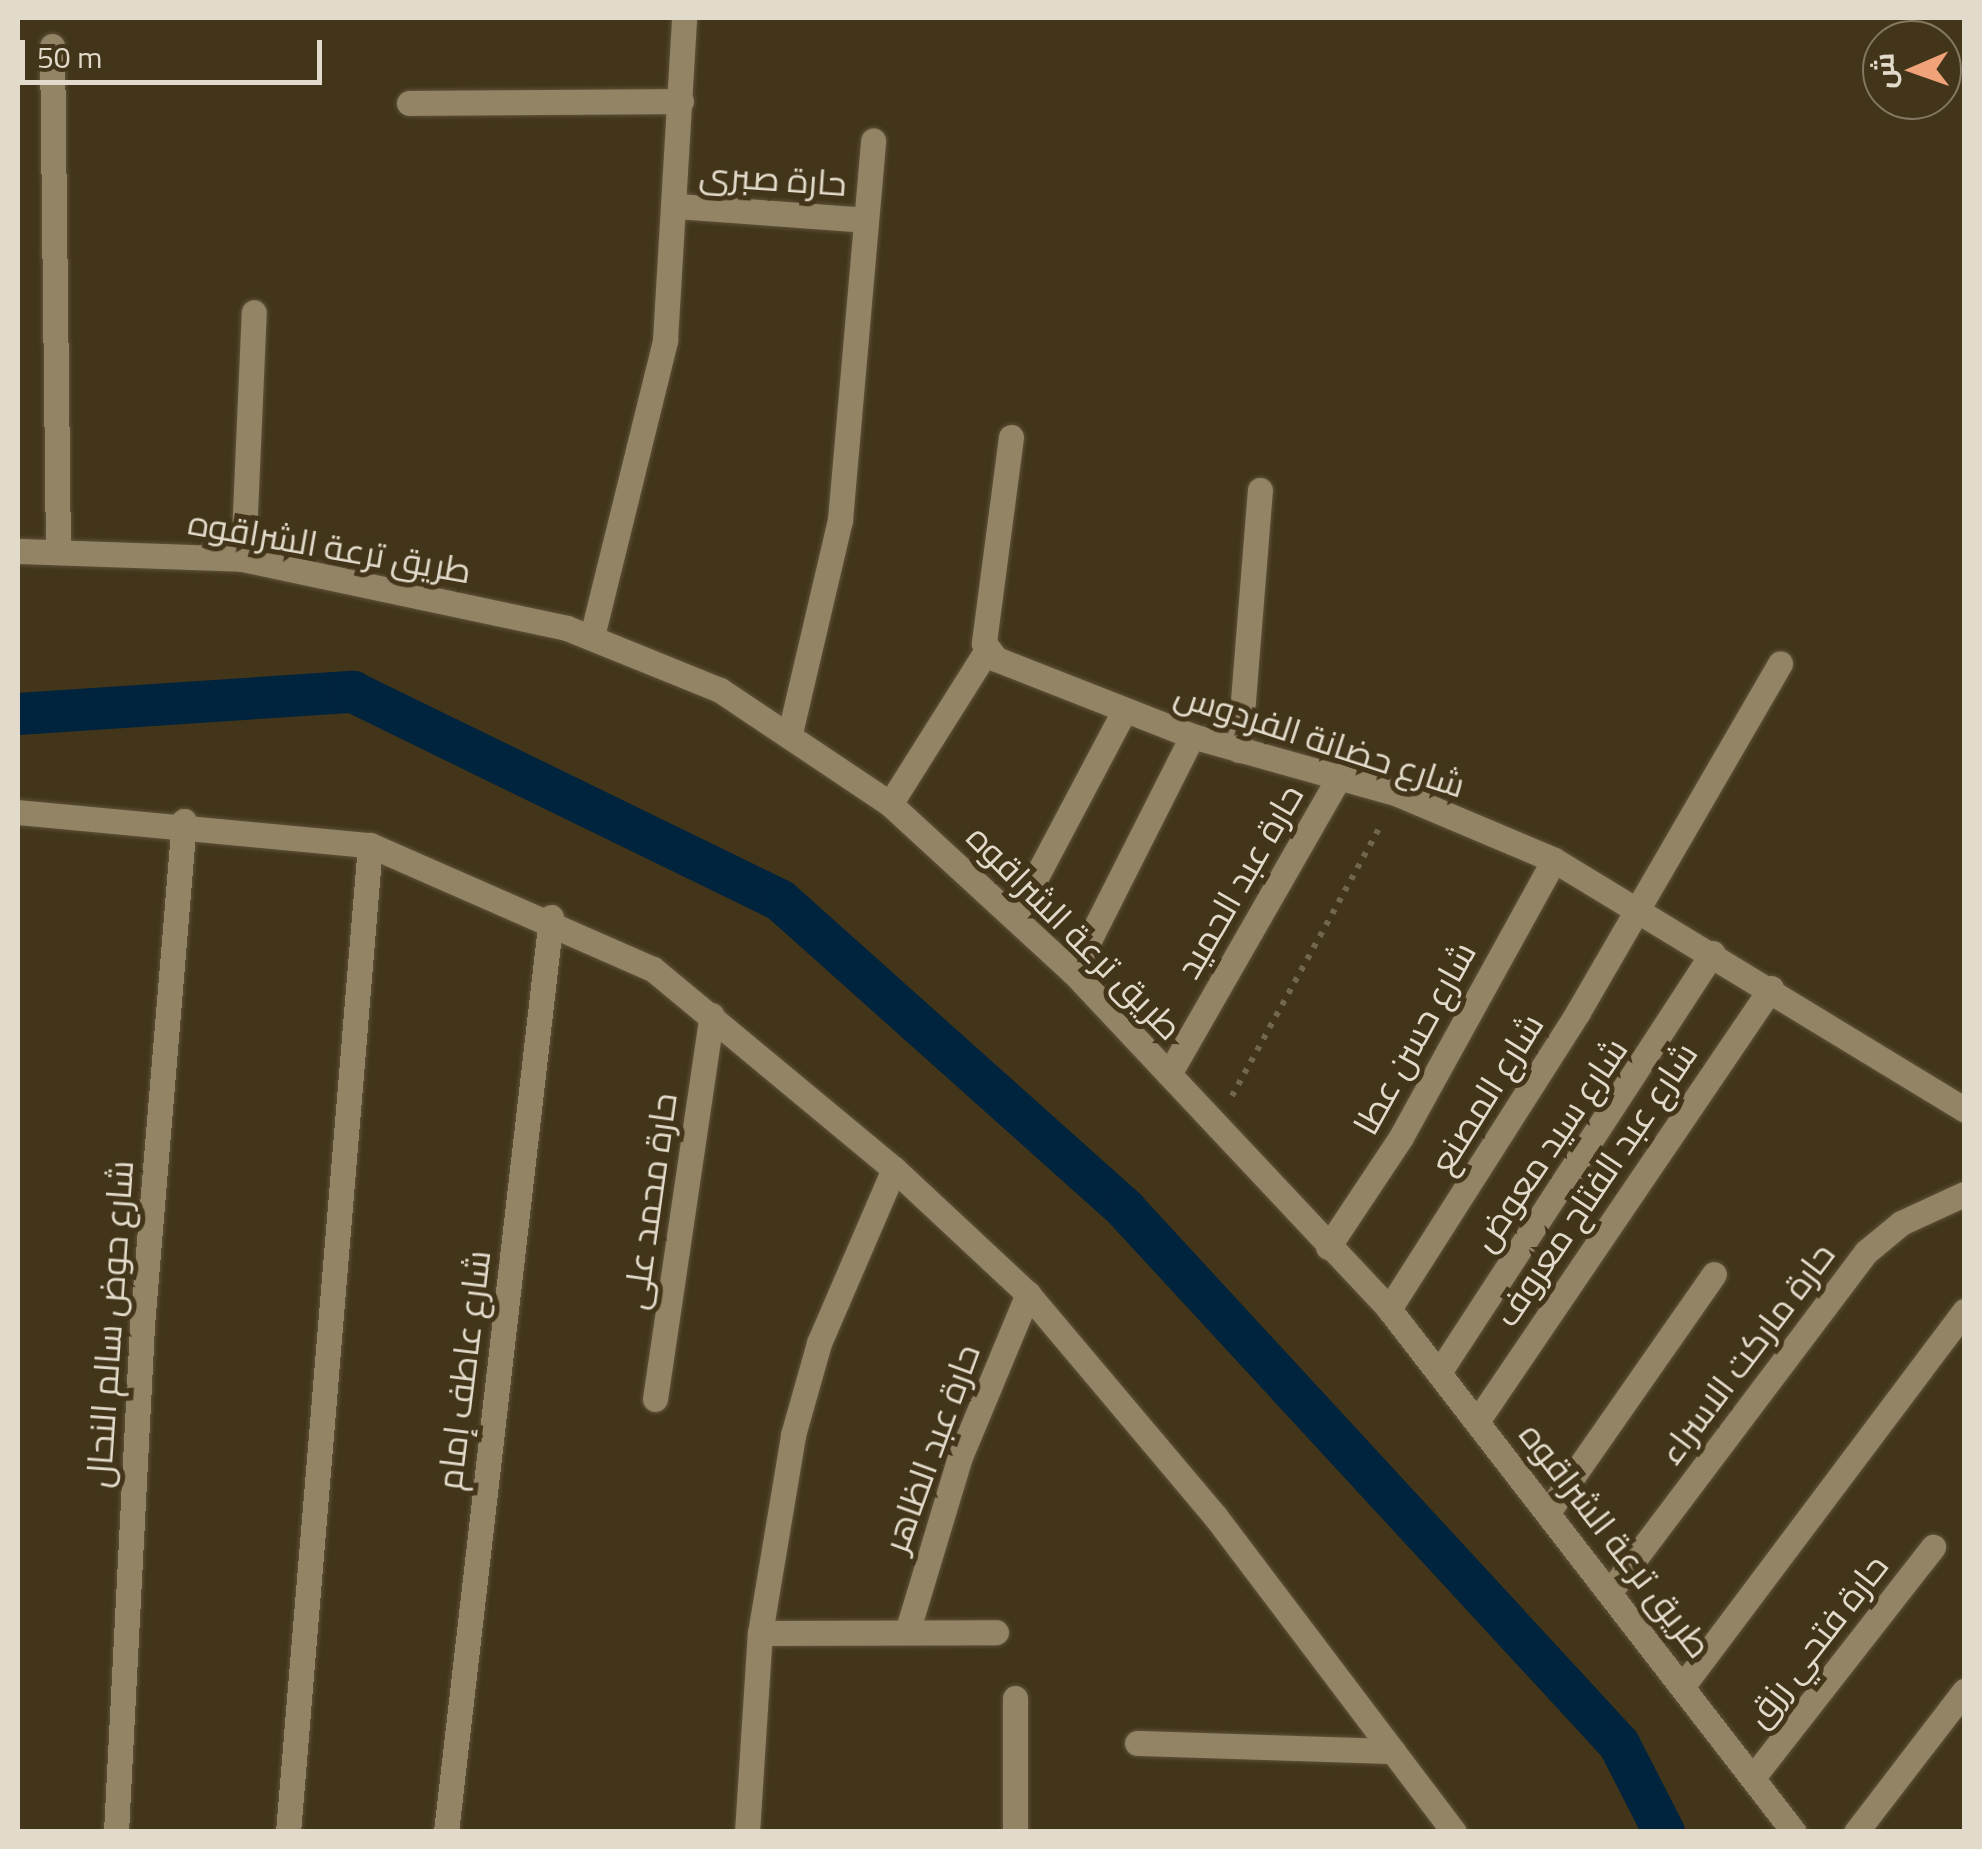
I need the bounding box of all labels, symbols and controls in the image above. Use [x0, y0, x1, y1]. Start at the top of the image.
scale bar [25, 20, 328, 82]
north arrow [1862, 20, 1962, 120]
text: 50 m [37, 34, 102, 80]
text: ش [1861, 52, 1906, 90]
street label: حارة صبرى [698, 152, 848, 204]
street label: طريق ترعة الشراقوه [185, 500, 475, 592]
street label: شارع حضانة الفردوس [1170, 672, 1470, 806]
street label: حارة عبد الحميد [1166, 776, 1312, 986]
street label: طريق ترعة الشراقوه [959, 816, 1191, 1048]
street label: شارع حسن عطا [1344, 934, 1484, 1142]
street label: شارع المصنع [1420, 1005, 1552, 1181]
street label: شارع سيد معوض [1462, 1030, 1636, 1258]
street label: شارع عبد الفتاح معروف [1484, 1034, 1706, 1334]
street label: حارة محمد على [613, 1090, 685, 1312]
street label: شارع حوض سالم النحال [77, 1159, 141, 1489]
street label: حارة ماركت الاسراء [1649, 1234, 1843, 1472]
street label: شارع عاطف إمام [427, 1248, 499, 1492]
street label: حارة عبد الظاهر [874, 1338, 988, 1558]
street label: طريق ترعة الشراقوه [1511, 1414, 1721, 1666]
street label: حارة فتحي رزق [1736, 1546, 1896, 1734]

